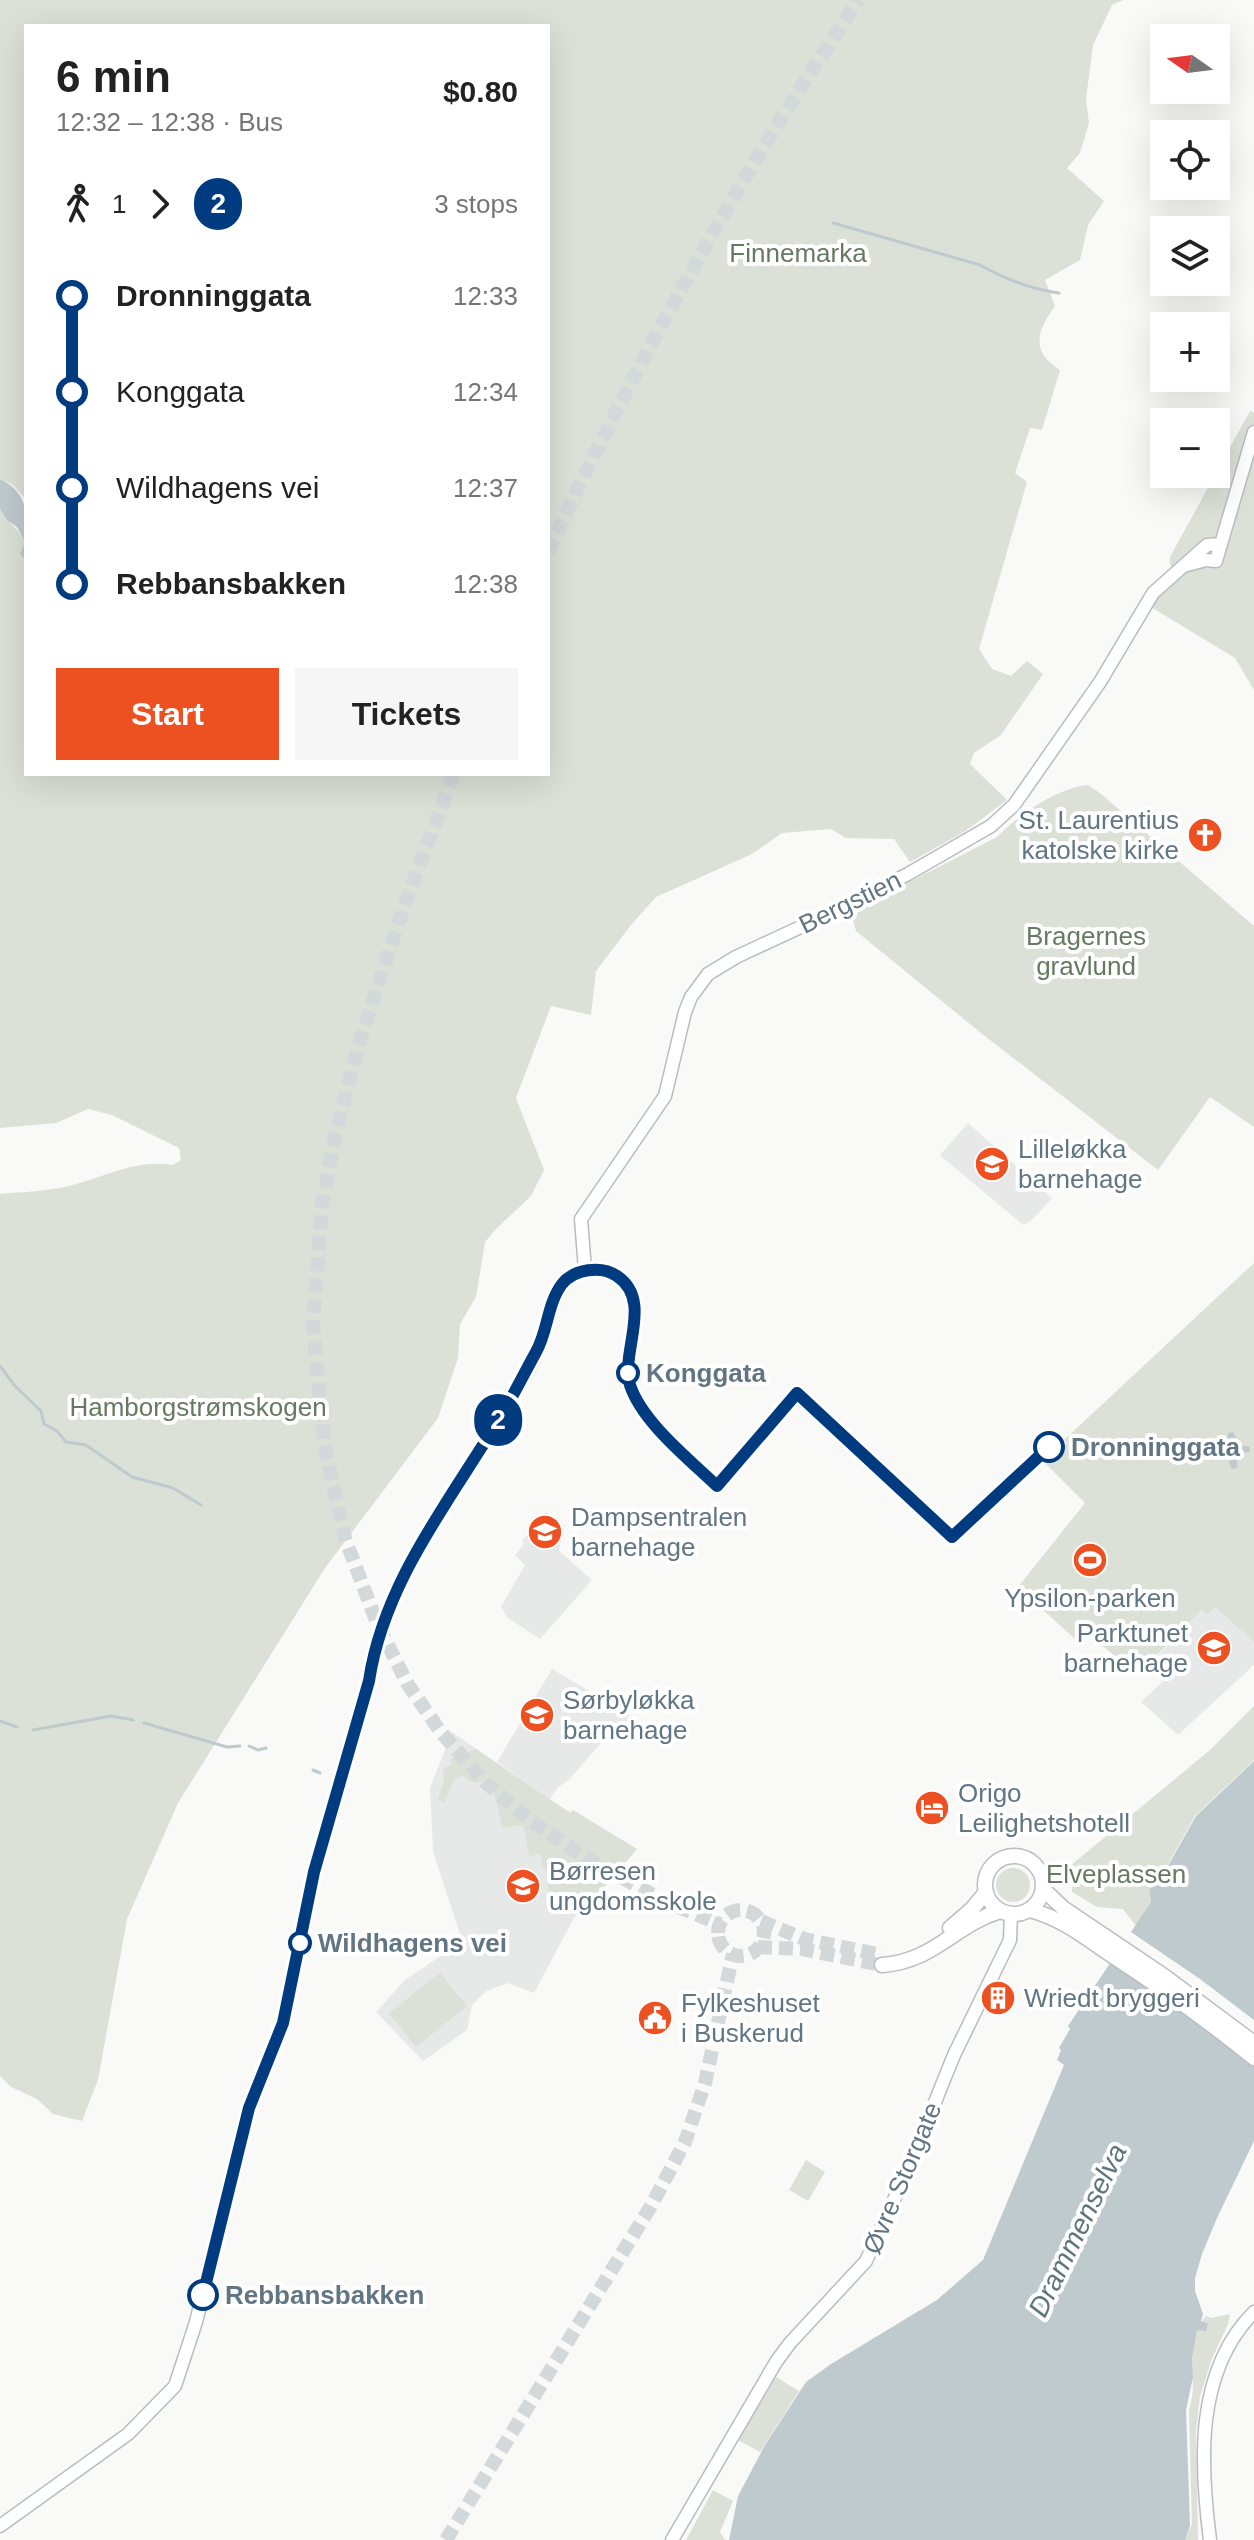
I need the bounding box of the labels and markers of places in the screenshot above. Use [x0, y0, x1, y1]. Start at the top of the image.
place label: St. Laurentius katolske kirke [1019, 805, 1179, 865]
church icon: St. Laurentius katolske kirke [1186, 816, 1224, 854]
place label: Lilleløkka barnehage [1018, 1134, 1142, 1194]
school or university icon: Lilleløkka barnehage [973, 1145, 1011, 1183]
place label: Konggata [646, 1358, 766, 1388]
marker: Konggata [617, 1362, 639, 1384]
marker: Dronninggata [1034, 1432, 1064, 1462]
place label: Dronninggata [1071, 1432, 1241, 1462]
place label: Dampsentralen barnehage [571, 1502, 747, 1562]
school or university icon: Dampsentralen barnehage [526, 1513, 564, 1551]
sports icon: Ypsilon-parken [1071, 1541, 1109, 1579]
place label: Ypsilon-parken [1004, 1583, 1176, 1613]
place label: Parktunet barnehage [1064, 1618, 1189, 1678]
school or university icon: Parktunet barnehage [1195, 1629, 1233, 1667]
place label: Sørbyløkka barnehage [563, 1685, 695, 1745]
school or university icon: Sørbyløkka barnehage [518, 1696, 556, 1734]
place label: Origo Leilighetshotell [958, 1778, 1130, 1838]
hotel icon: Origo Leilighetshotell [913, 1789, 951, 1827]
place label: Børresen ungdomsskole [549, 1856, 717, 1916]
school or university icon: Børresen ungdomsskole [504, 1867, 542, 1905]
place label: Wildhagens vei [318, 1928, 507, 1958]
marker: Wildhagens vei [289, 1932, 311, 1954]
building icon: Wriedt bryggeri [979, 1979, 1017, 2017]
place label: Wriedt bryggeri [1024, 1983, 1200, 2013]
place label: Fylkeshuset i Buskerud [681, 1988, 820, 2048]
public building icon: Fylkeshuset i Buskerud [636, 1999, 674, 2037]
marker: Rebbansbakken [188, 2280, 218, 2310]
place label: Rebbansbakken [225, 2280, 424, 2310]

